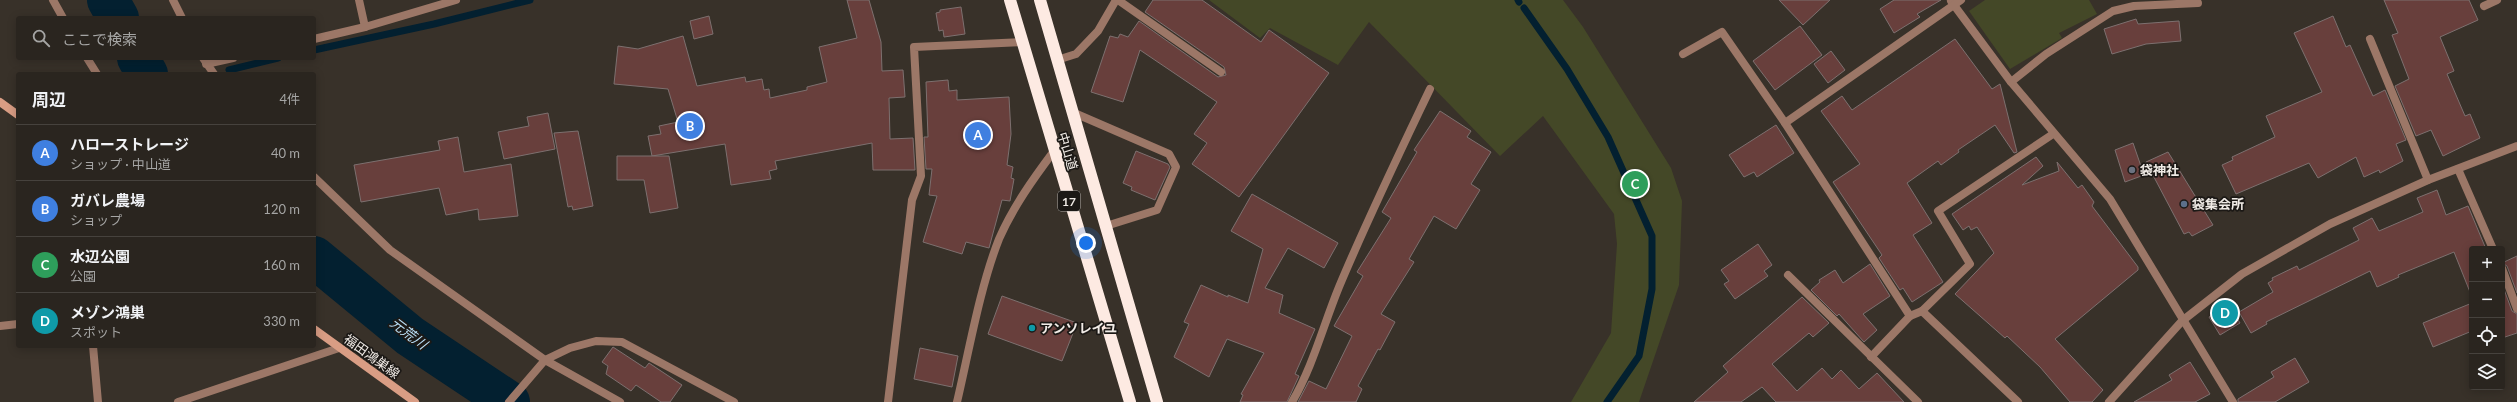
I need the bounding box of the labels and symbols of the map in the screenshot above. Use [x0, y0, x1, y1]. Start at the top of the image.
pin: B [677, 111, 703, 141]
pin: A [965, 120, 991, 150]
street label: 中山道 [1055, 130, 1081, 172]
place label: 袋神社 [2139, 162, 2179, 178]
marker: 袋神社 [2127, 165, 2137, 175]
pin: C [1622, 169, 1648, 199]
road number: 17 [1058, 191, 1080, 211]
place label: 袋集会所 [2191, 196, 2244, 212]
marker: 袋集会所 [2179, 199, 2189, 209]
your location [1076, 233, 1096, 253]
pin: D [2212, 298, 2238, 328]
water label: 元荒川 [387, 314, 432, 354]
place label: アンソレイユ [1040, 320, 1117, 336]
marker: アンソレイユ [1027, 323, 1037, 333]
street label: 福田鴻巣線 [341, 330, 403, 382]

